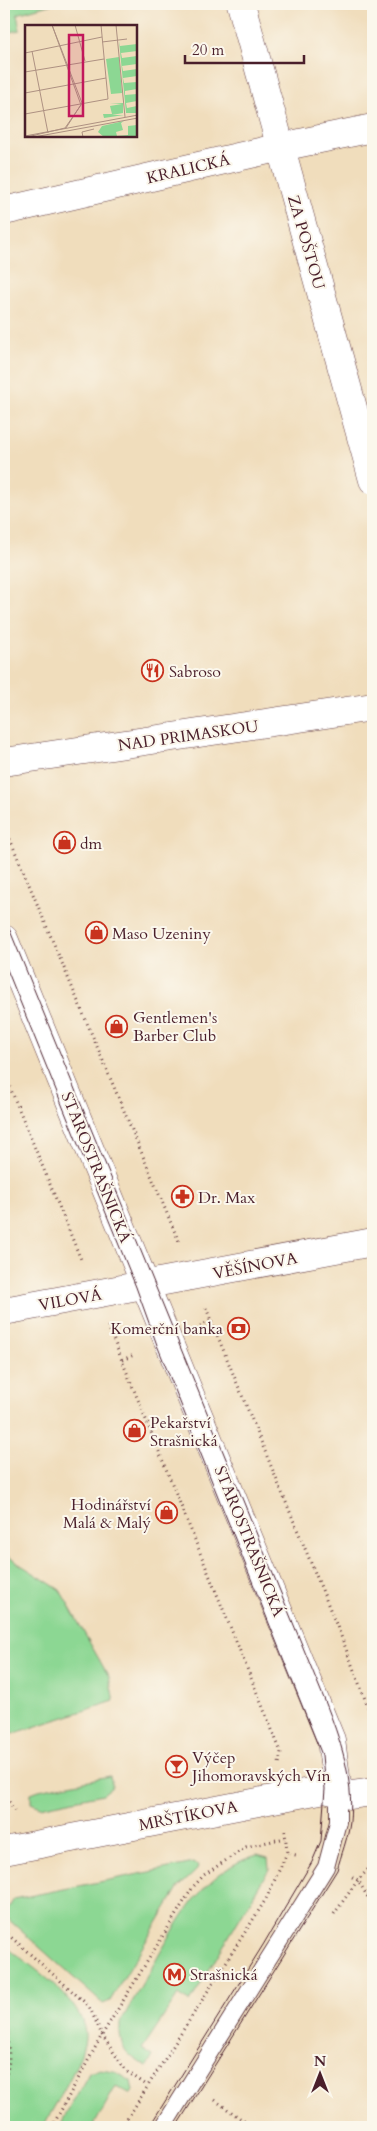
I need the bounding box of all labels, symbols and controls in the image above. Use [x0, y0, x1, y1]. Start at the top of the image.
inset map [25, 25, 138, 138]
scale bar [185, 32, 303, 64]
text: 20 m [192, 40, 224, 60]
street label: KRALICKÁ [144, 149, 233, 189]
street label: ZA POŠTOU [282, 193, 330, 292]
restaurant icon: Sabroso [141, 659, 165, 683]
place label: Sabroso [169, 661, 221, 683]
street label: NAD PRIMASKOU [116, 715, 260, 757]
shop icon: dm [52, 831, 76, 855]
place label: dm [80, 833, 103, 855]
shop icon: Maso Uzeniny [84, 921, 108, 945]
place label: Maso Uzeniny [112, 923, 211, 945]
place label: Gentlemen's Barber Club [133, 1007, 217, 1047]
shop icon: Gentlemen's Barber Club [105, 1014, 129, 1038]
street label: STAROSTRAŠNICKÁ [56, 1089, 137, 1247]
pharmacy icon: Dr. Max [170, 1185, 194, 1209]
place label: Dr. Max [198, 1187, 255, 1209]
street label: VĚŠÍNOVA [211, 1247, 300, 1285]
street label: VILOVÁ [37, 1284, 104, 1316]
bank icon: Komerční banka [227, 1316, 251, 1340]
place label: Komerční banka [111, 1318, 223, 1340]
place label: Pekařství Strašnická [150, 1412, 218, 1452]
shop icon: Pekařství Strašnická [122, 1419, 146, 1443]
street label: STAROSTRAŠNICKÁ [209, 1463, 290, 1621]
place label: Hodinářství Malá & Malý [63, 1494, 151, 1534]
shop icon: Hodinářství Malá & Malý [155, 1501, 179, 1525]
place label: Výčep Jihomoravských Vín [190, 1747, 331, 1787]
bar icon: Výčep Jihomoravských Vín [164, 1754, 188, 1778]
street label: MRŠTÍKOVA [137, 1796, 240, 1836]
metro station icon: Strašnická [162, 1962, 186, 1986]
place label: Strašnická [190, 1964, 258, 1986]
north arrow [294, 2048, 344, 2098]
text: N [314, 2052, 326, 2071]

